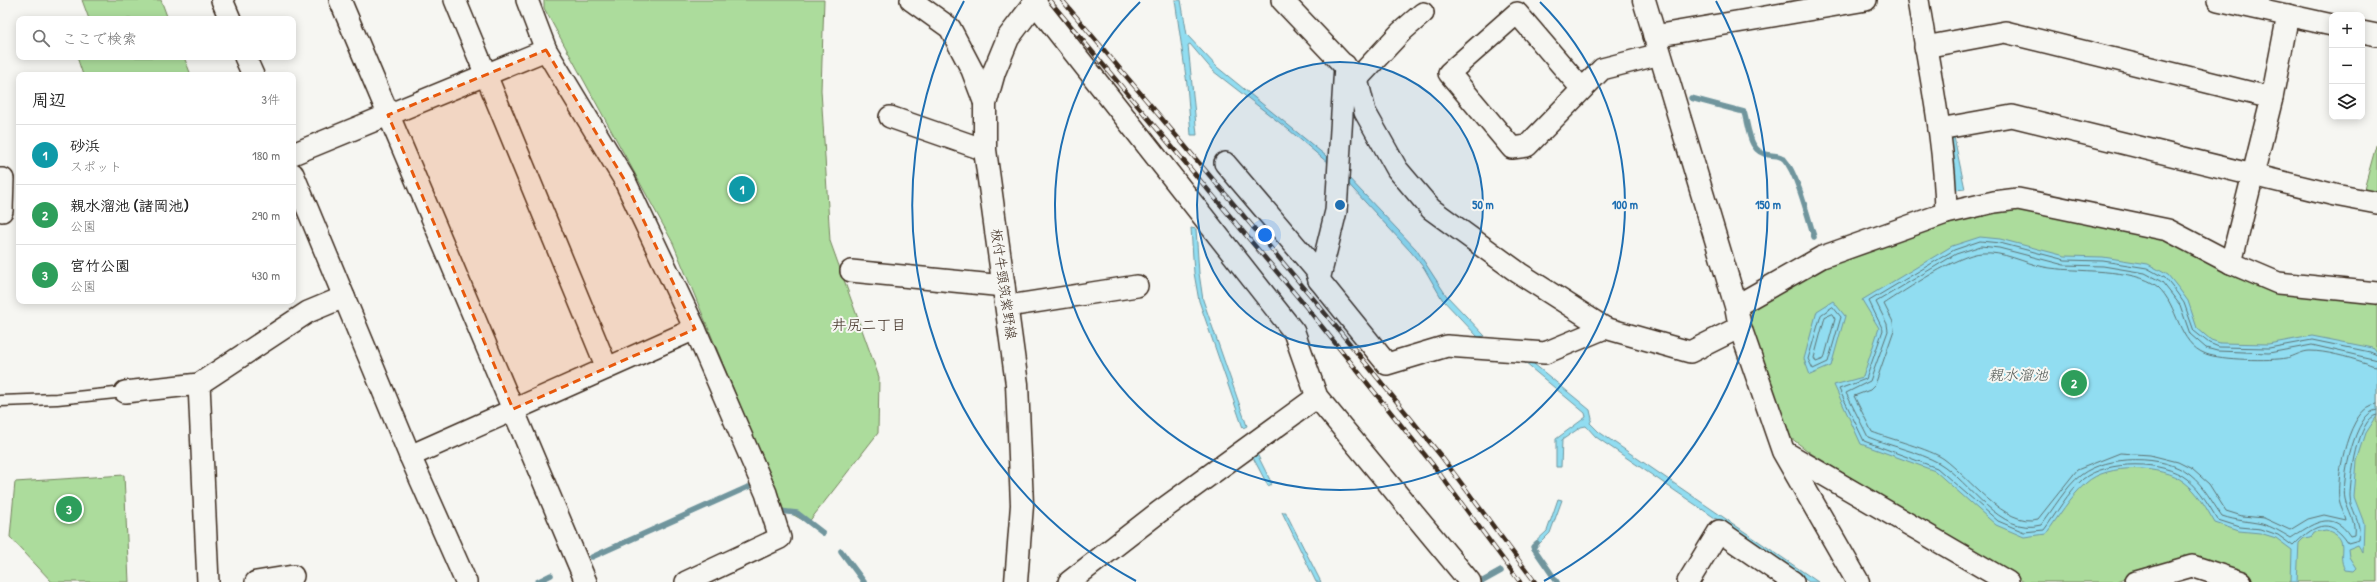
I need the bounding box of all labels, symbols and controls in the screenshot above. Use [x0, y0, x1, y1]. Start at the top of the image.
map controls [2329, 12, 2365, 120]
button: + [2329, 12, 2365, 48]
search box [16, 16, 296, 60]
icon: search [30, 27, 52, 49]
text: ここで検索 [62, 28, 137, 49]
button: − [2329, 48, 2365, 84]
button: layers [2329, 84, 2365, 120]
text: 周辺 [32, 88, 66, 111]
text: 3件 [261, 90, 280, 108]
text: 砂浜 [70, 135, 100, 156]
text: 1 [43, 146, 47, 164]
text: 180 m [252, 146, 280, 164]
text: スポット [70, 157, 122, 175]
pin: 1 [729, 174, 755, 204]
text: 親水溜池 (諸岡池) [70, 195, 189, 216]
text: 50 m [1472, 196, 1494, 213]
text: 100 m [1612, 196, 1638, 213]
text: 150 m [1755, 196, 1781, 213]
centre of rings [1333, 198, 1347, 212]
text: 2 [42, 206, 48, 224]
text: 290 m [251, 206, 280, 224]
text: 公園 [70, 217, 96, 235]
your location [1255, 225, 1275, 245]
street label: 板付牛頸筑紫野線 [987, 227, 1022, 341]
text: 宮竹公園 [70, 255, 130, 276]
text: 3 [42, 266, 48, 284]
text: 430 m [252, 266, 280, 284]
text: 公園 [70, 277, 96, 295]
district label: 井尻二丁目 [831, 314, 907, 335]
water label: 親水溜池 [1988, 364, 2049, 385]
pin: 2 [2061, 368, 2087, 398]
pin: 3 [56, 494, 82, 524]

